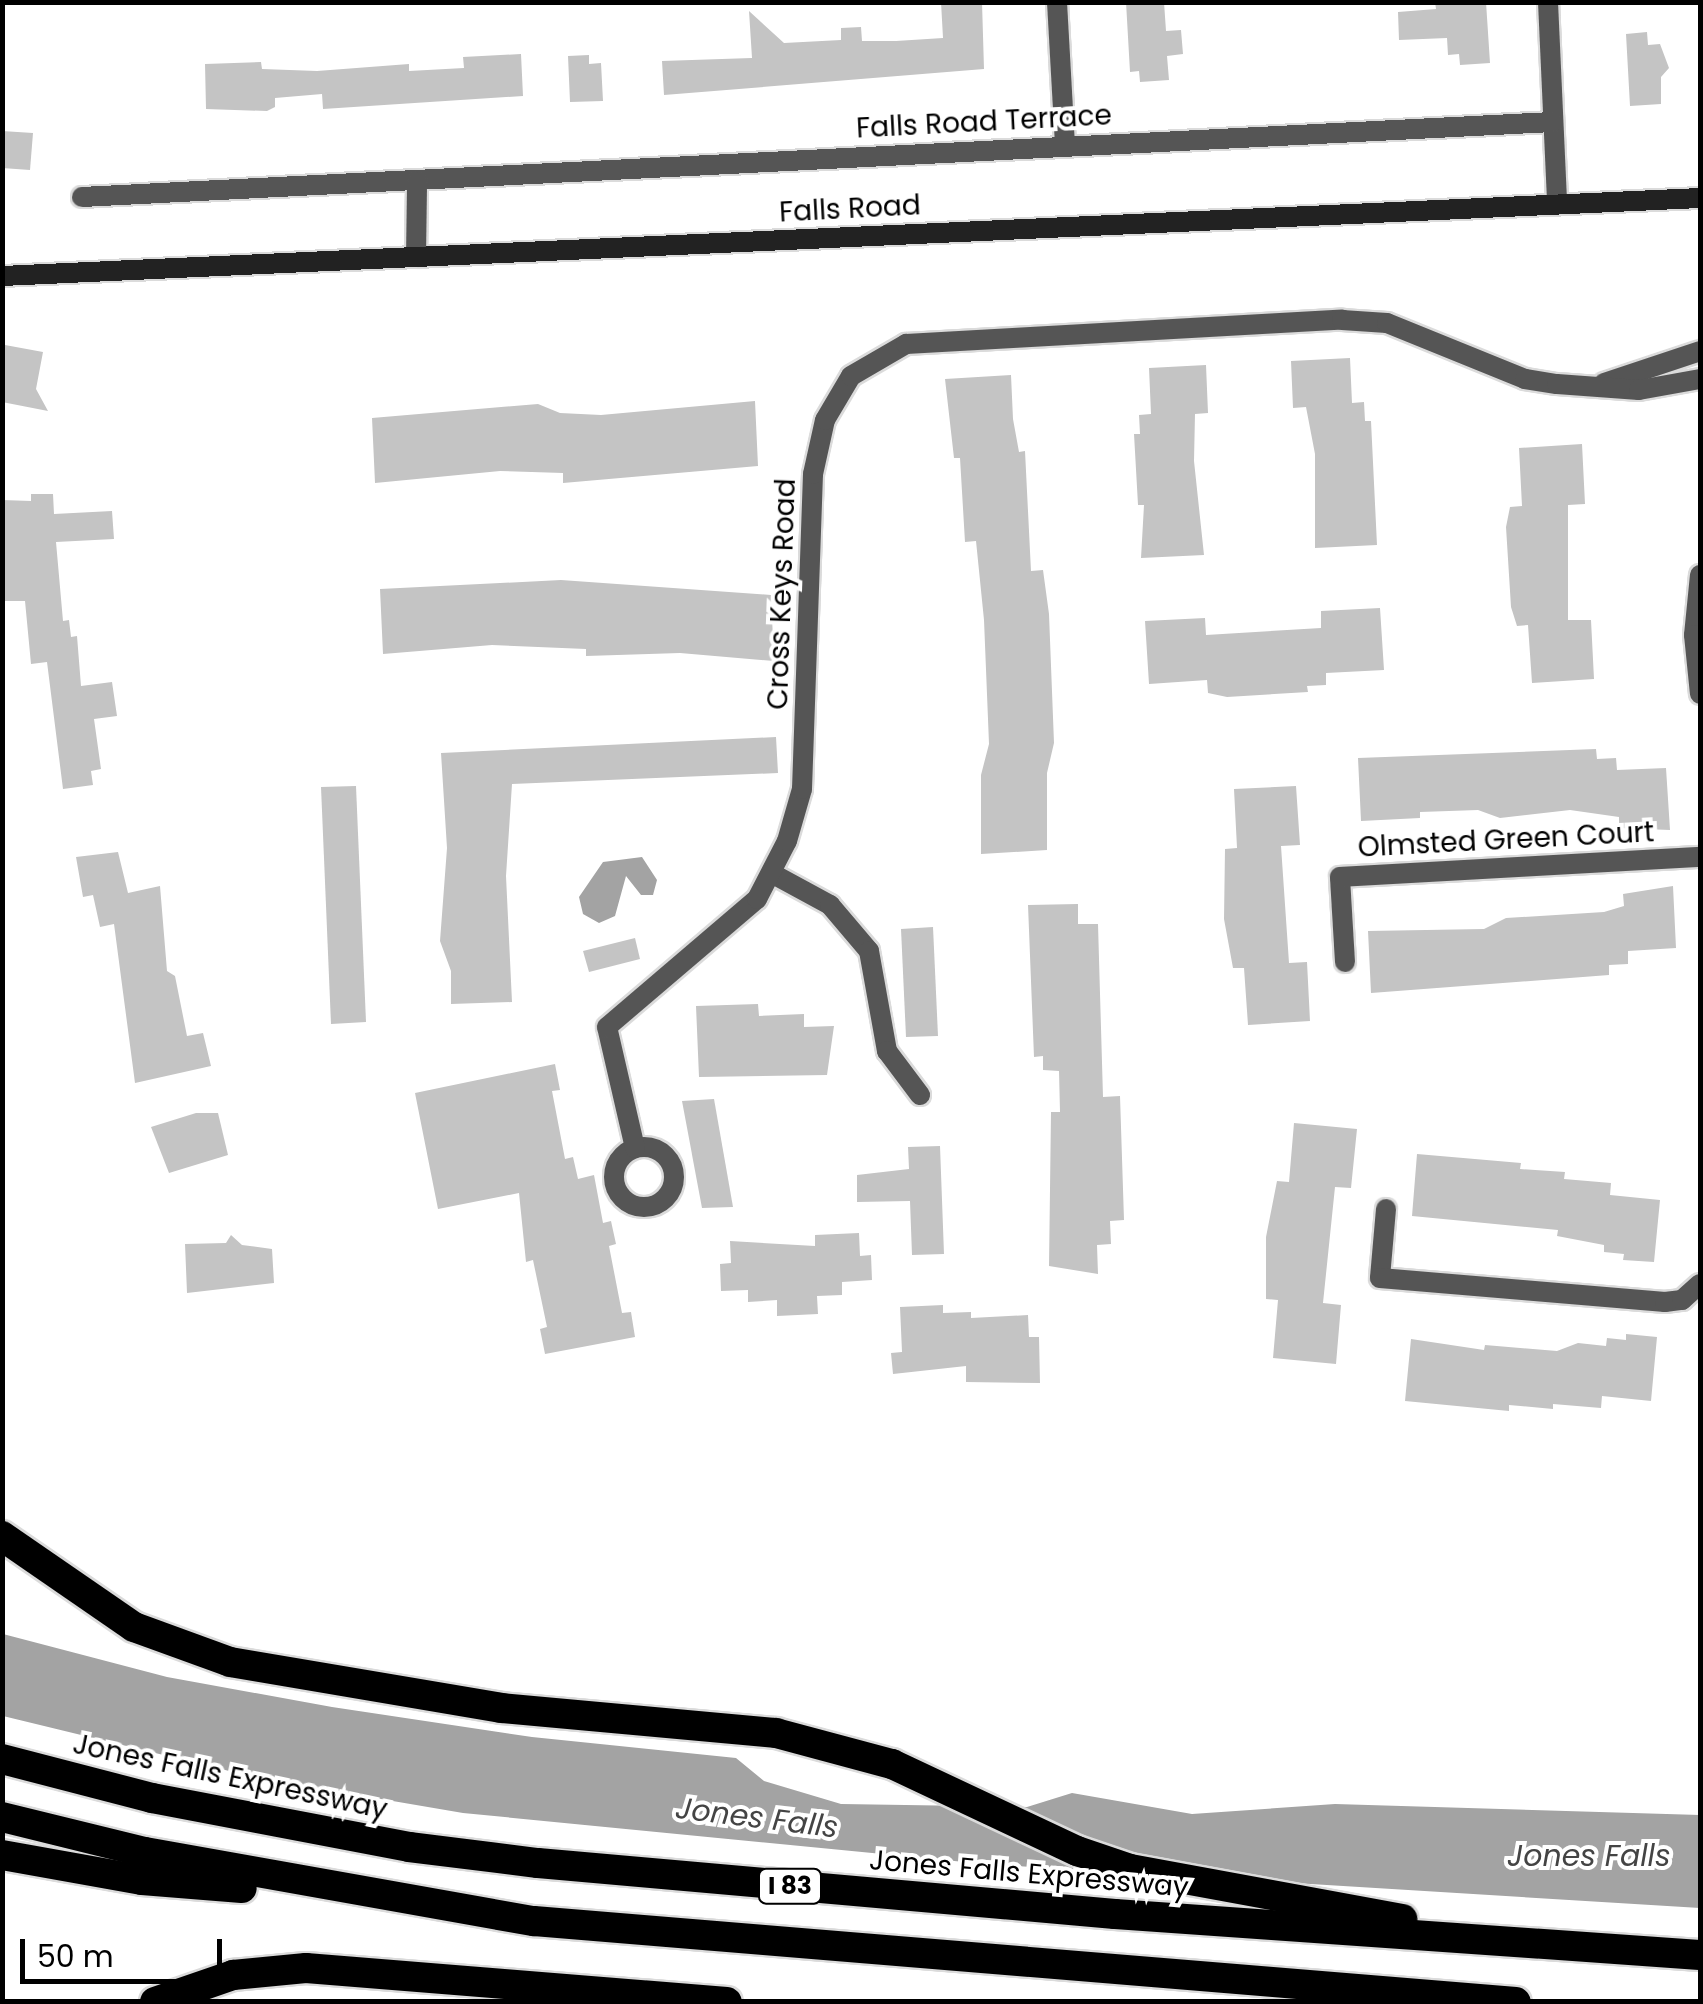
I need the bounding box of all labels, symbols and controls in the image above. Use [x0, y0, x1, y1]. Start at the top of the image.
street label: Falls Road Terrace [855, 99, 1113, 145]
street label: Falls Road [778, 189, 922, 229]
street label: Cross Keys Road [761, 478, 803, 710]
street label: Olmsted Green Court [1357, 815, 1655, 865]
street label: Jones Falls Expressway [70, 1727, 390, 1827]
water label: Jones Falls [674, 1790, 840, 1846]
water label: Jones Falls [1507, 1838, 1671, 1874]
street label: Jones Falls Expressway [868, 1843, 1190, 1905]
road number: I 83 [758, 1866, 822, 1906]
scale bar [25, 1919, 228, 1981]
text: 50 m [37, 1935, 114, 1978]

